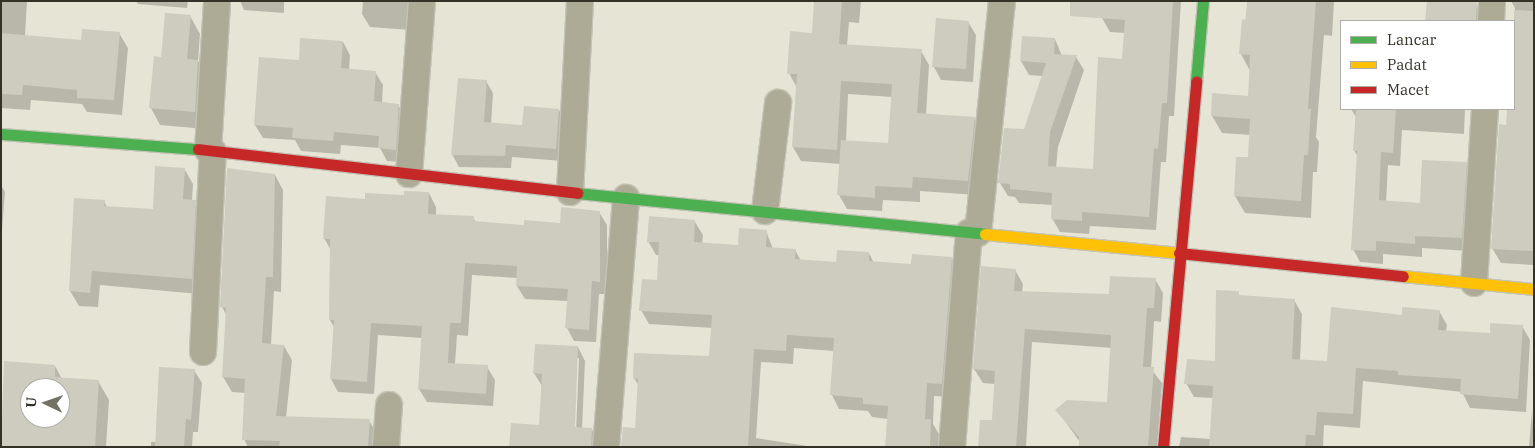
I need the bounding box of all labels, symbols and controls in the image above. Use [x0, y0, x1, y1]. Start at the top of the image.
legend [1340, 20, 1515, 110]
text: Lancar [1387, 30, 1436, 49]
text: Padat [1387, 55, 1427, 74]
text: Macet [1387, 80, 1429, 99]
north arrow [20, 378, 70, 428]
text: U [22, 396, 40, 408]

